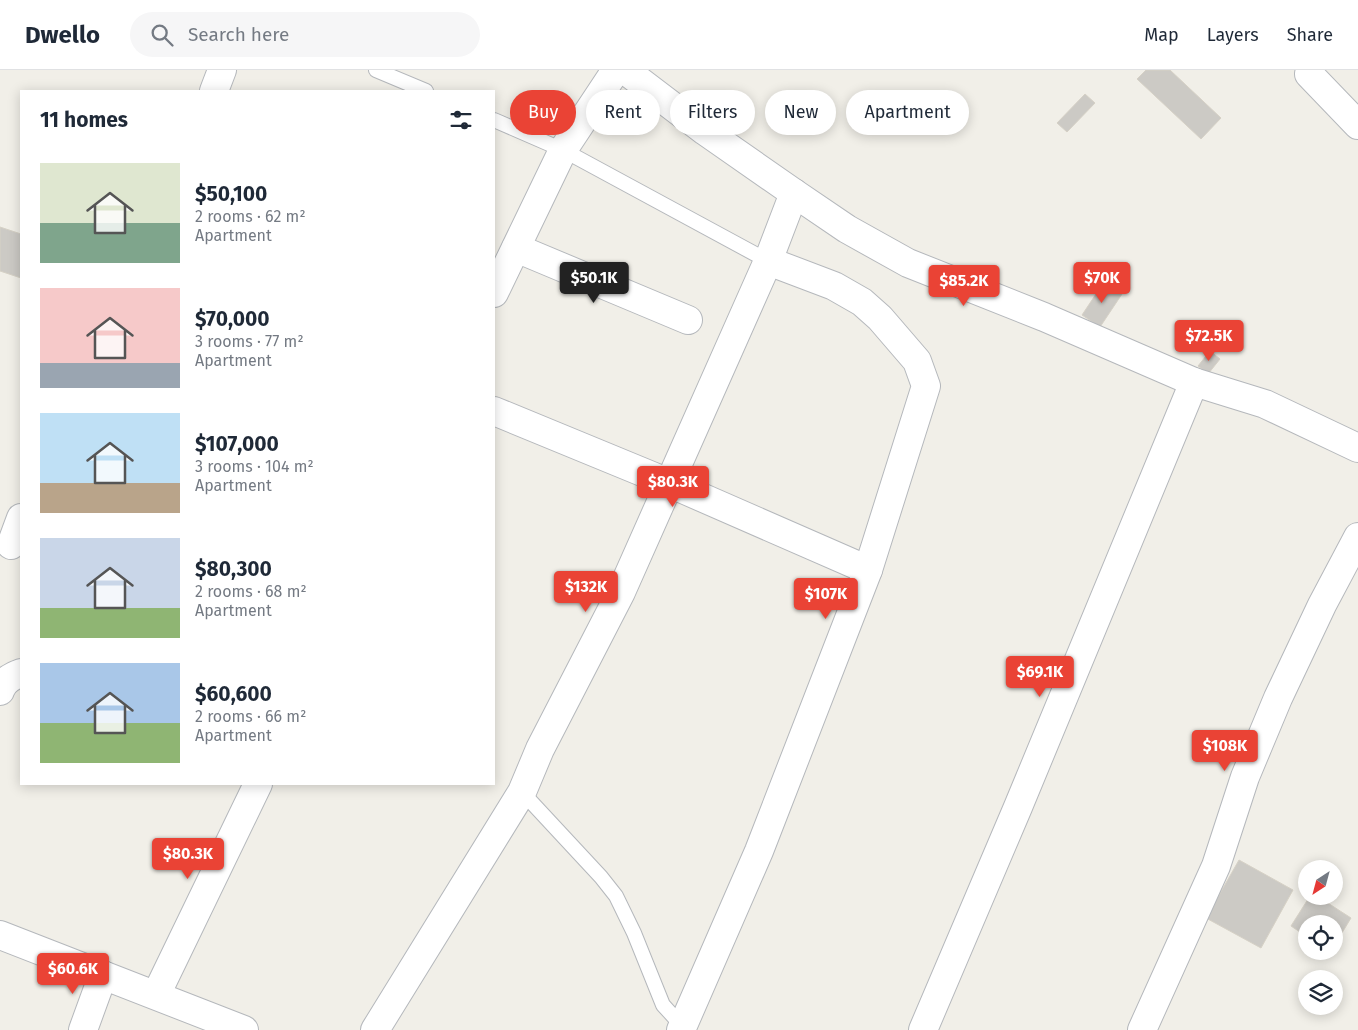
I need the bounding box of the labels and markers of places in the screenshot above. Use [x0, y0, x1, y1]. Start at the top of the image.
pin: $50.1K [553, 262, 635, 304]
pin: $70K [1072, 262, 1132, 304]
pin: $85.2K [923, 264, 1005, 307]
pin: $72.5K [1168, 320, 1250, 362]
pin: $80.3K [632, 466, 714, 508]
pin: $132K [551, 570, 621, 613]
pin: $107K [791, 578, 861, 620]
pin: $69.1K [999, 656, 1081, 698]
pin: $108K [1190, 730, 1260, 772]
pin: $80.3K [147, 838, 229, 880]
pin: $60.6K [32, 952, 114, 995]

